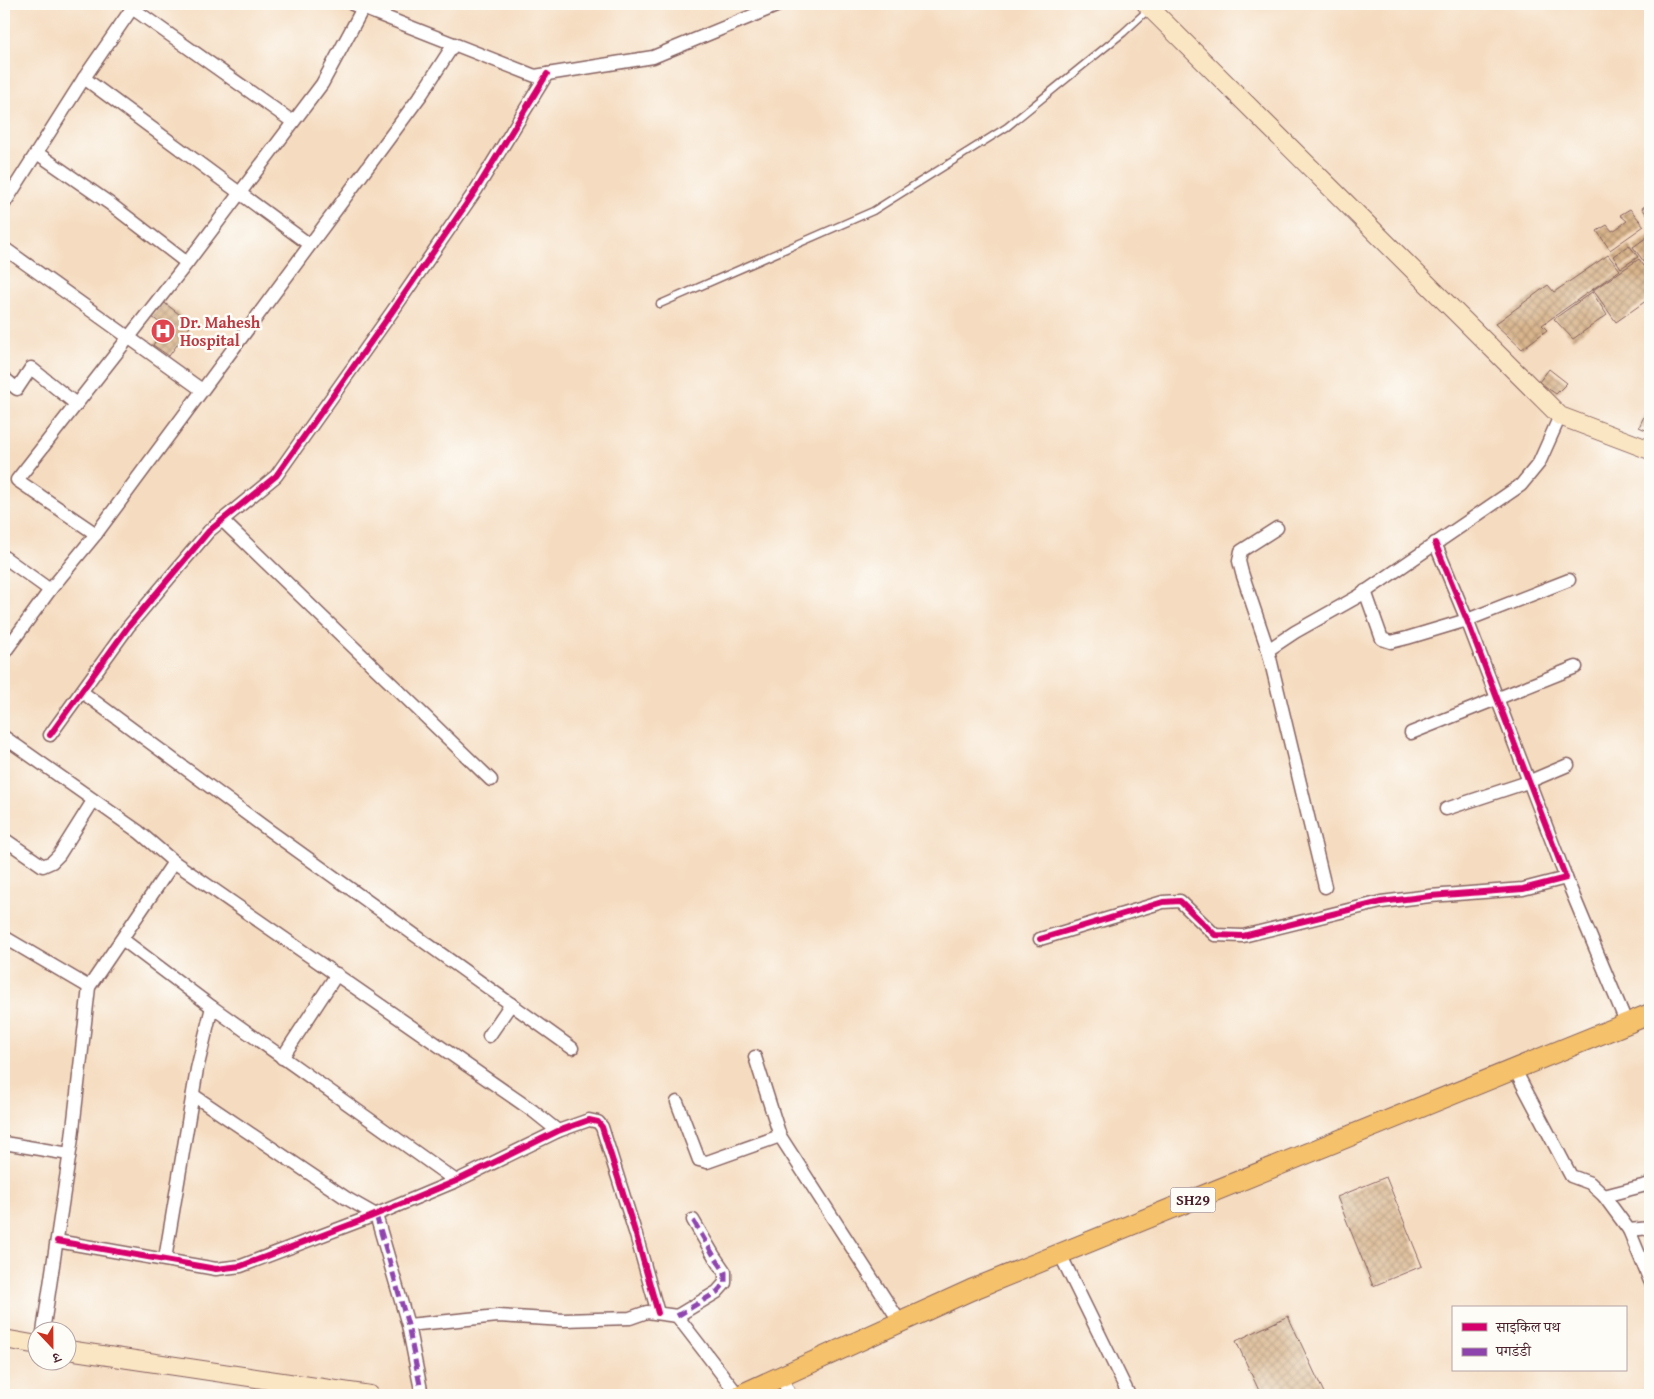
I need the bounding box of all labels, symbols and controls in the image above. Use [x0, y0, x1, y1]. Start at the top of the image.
place label: Dr. Mahesh Hospital [180, 310, 261, 352]
hospital icon: Dr. Mahesh Hospital [150, 318, 176, 344]
road number: SH29 [1170, 1188, 1216, 1212]
legend [1452, 1306, 1626, 1372]
text: साइकिल पथ [1495, 1316, 1562, 1337]
north arrow [28, 1322, 78, 1372]
text: पगडंडी [1495, 1340, 1532, 1361]
text: उ [49, 1347, 65, 1369]

